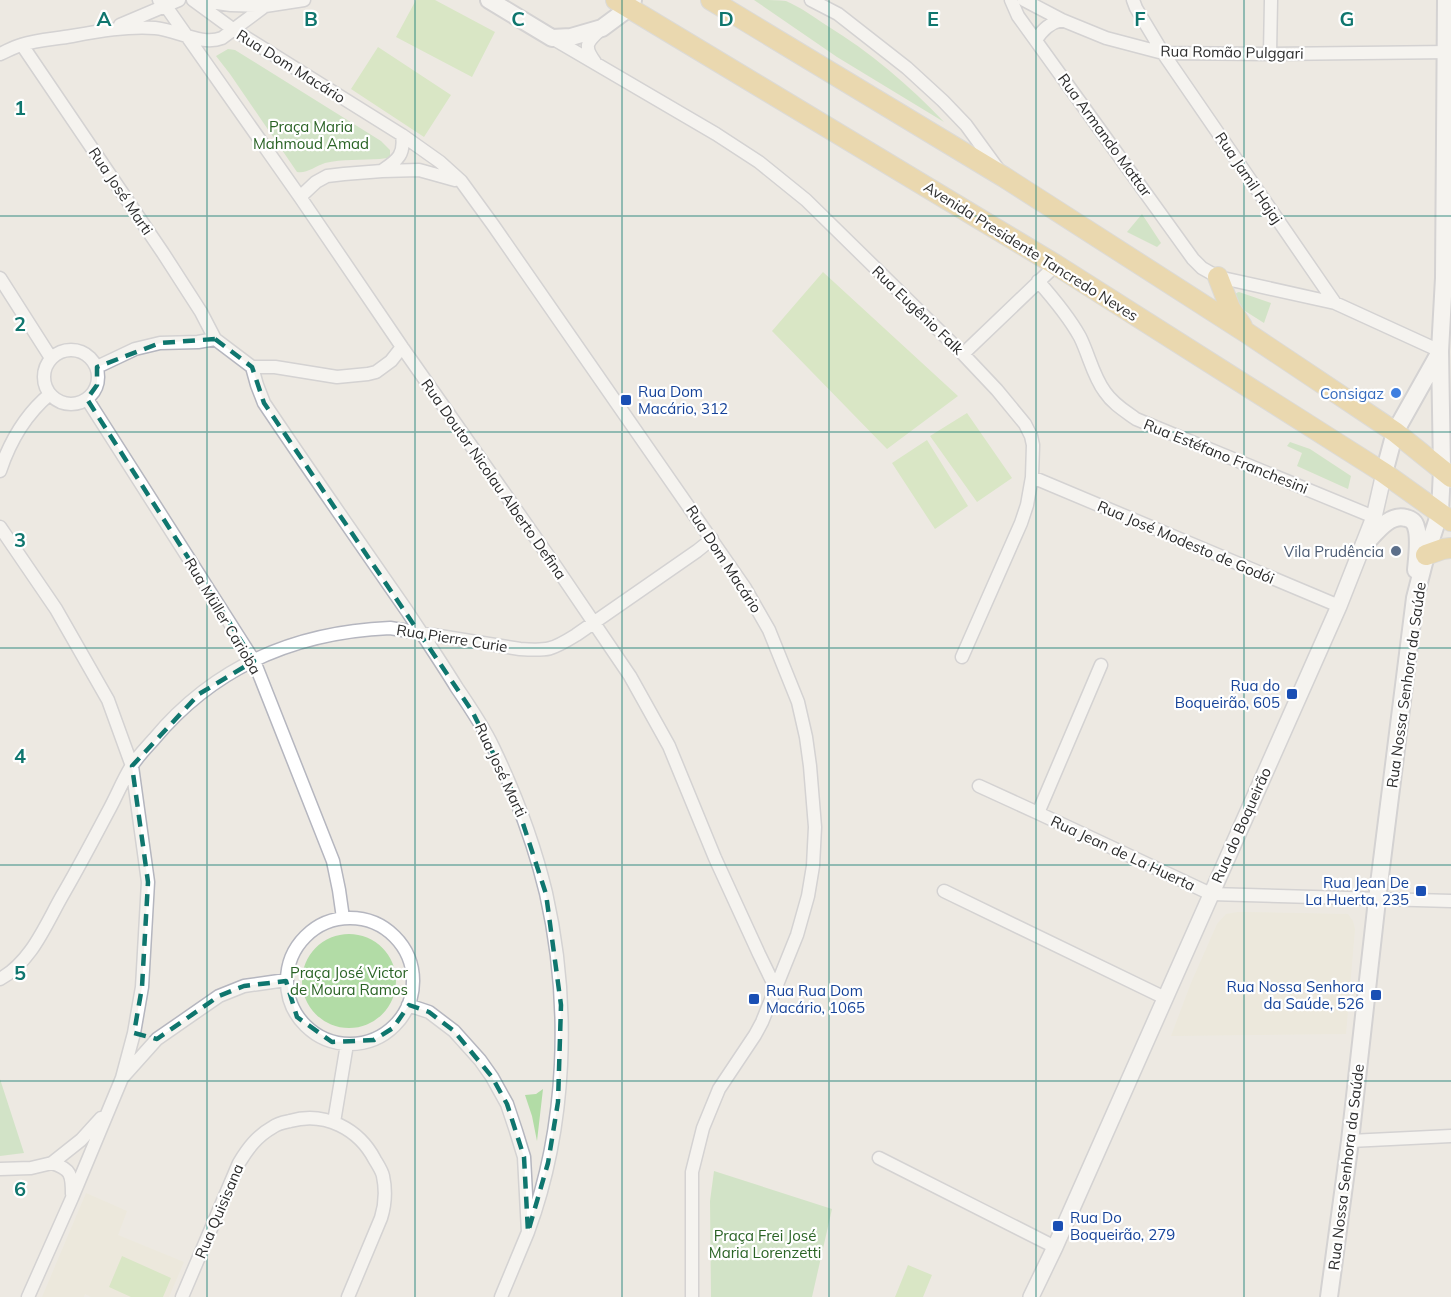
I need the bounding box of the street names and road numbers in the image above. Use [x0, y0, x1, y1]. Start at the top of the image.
street label: Rua Dom Macário [233, 25, 349, 107]
street label: Rua Romão Pulggari [1160, 41, 1304, 63]
street label: Rua Armando Mattar [1054, 70, 1156, 201]
street label: Rua Jamil Hajaj [1211, 128, 1287, 228]
street label: Rua José Marti [85, 144, 157, 238]
street label: Avenida Presidente Tancredo Neves [920, 177, 1142, 325]
street label: Rua Eugênio Falk [868, 262, 968, 359]
street label: Rua Doutor Nicolau Alberto Defina [417, 375, 571, 583]
street label: Rua Estéfano Franchesini [1141, 414, 1311, 498]
street label: Rua José Modesto de Godói [1095, 496, 1277, 588]
street label: Rua Dom Macário [682, 502, 766, 616]
street label: Rua Müller Carioba [181, 554, 265, 678]
street label: Rua Nossa Senhora da Saúde [1382, 581, 1430, 789]
street label: Rua Pierre Curie [395, 620, 509, 656]
street label: Rua José Marti [471, 720, 531, 820]
street label: Rua do Boqueirão [1207, 764, 1275, 886]
street label: Rua Jean de La Huerta [1048, 811, 1198, 895]
street label: Rua Nossa Senhora da Saúde [1324, 1063, 1368, 1271]
street label: Rua Quisisana [191, 1161, 247, 1261]

